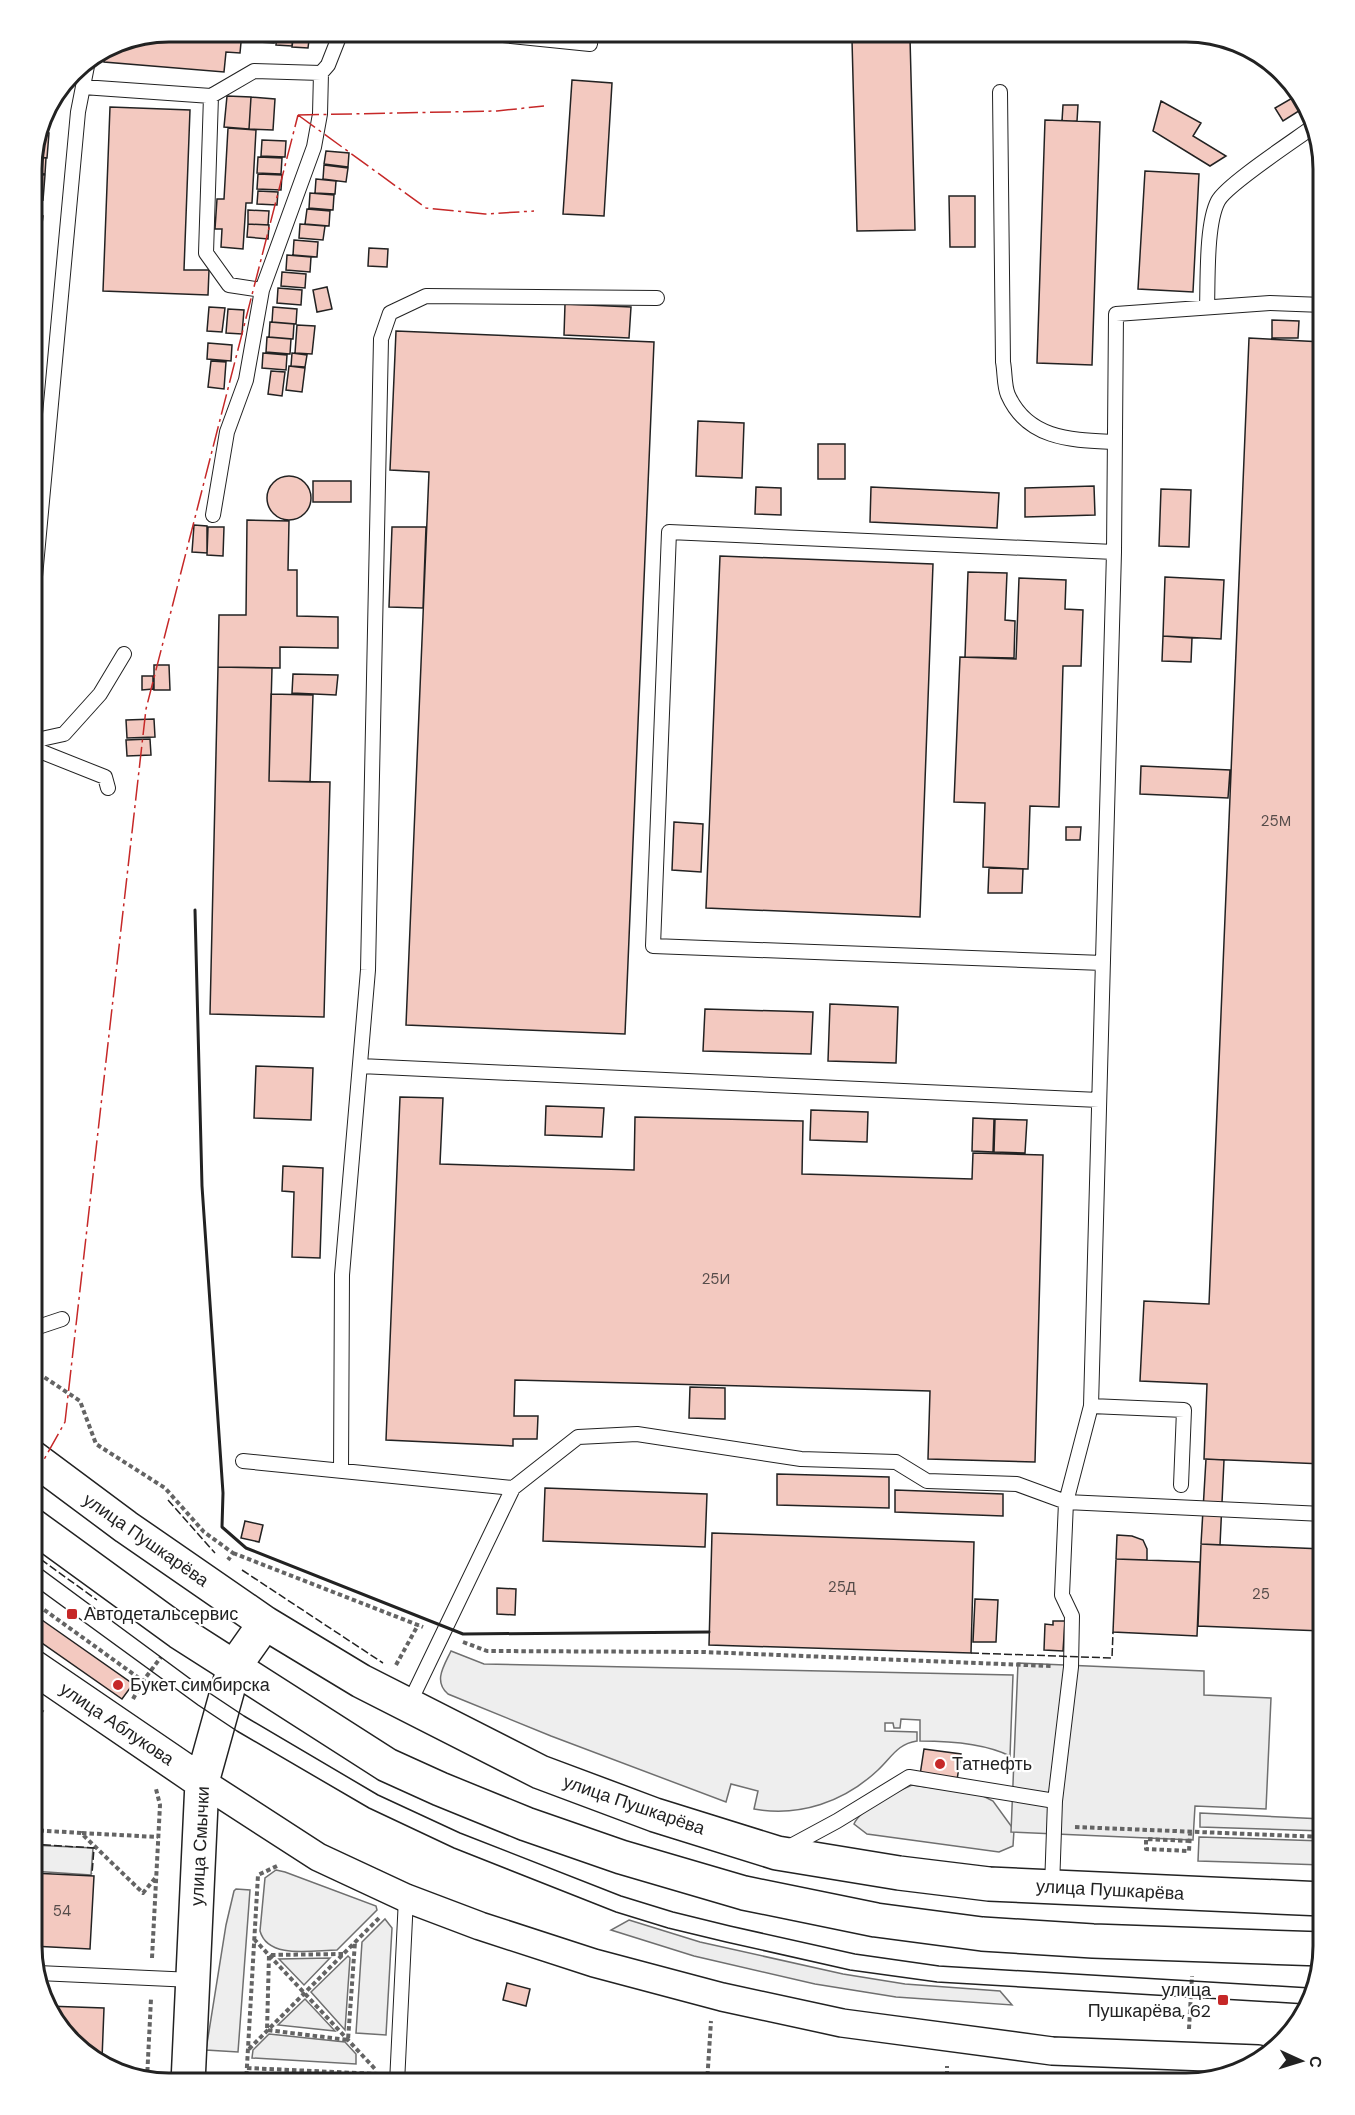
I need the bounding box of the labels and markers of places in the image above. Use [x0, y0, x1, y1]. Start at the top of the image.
place label: Автодетальсервис [84, 1602, 238, 1626]
marker: Автодетальсервис [65, 1607, 79, 1621]
place label: Букет симбирска [130, 1673, 271, 1697]
marker: Букет симбирска [111, 1678, 125, 1692]
place label: Татнефть [952, 1752, 1032, 1776]
marker: Татнефть [933, 1757, 947, 1771]
place label: улица Пушкарёва, 62 [1088, 1978, 1212, 2023]
marker: улица Пушкарёва, 62 [1216, 1993, 1230, 2007]

